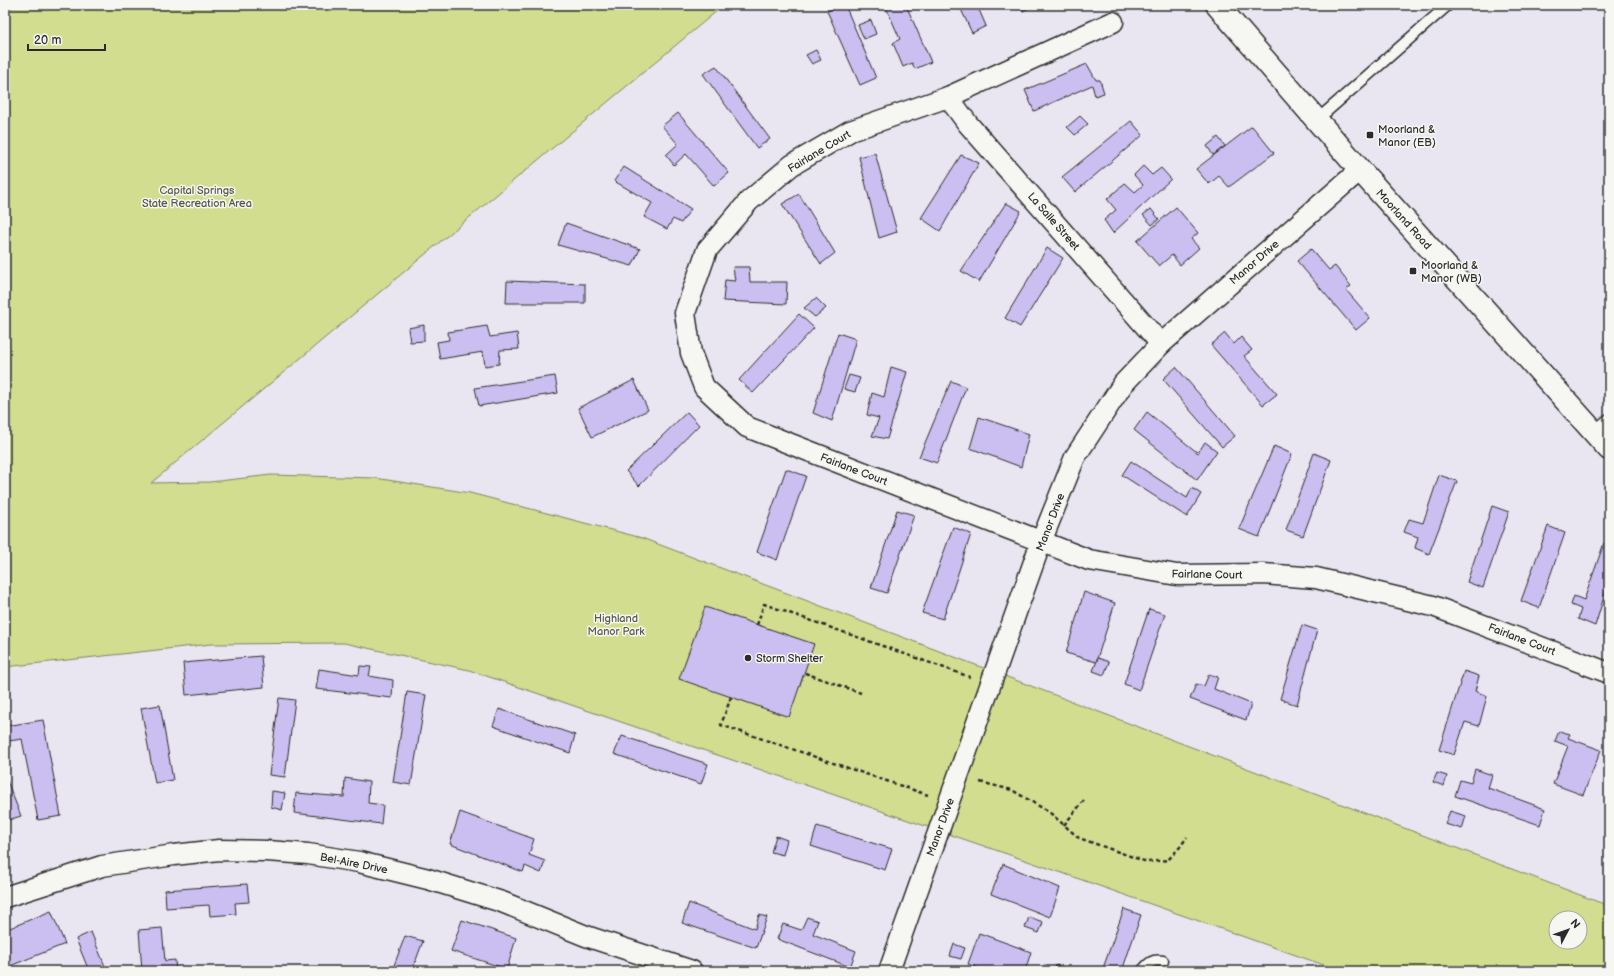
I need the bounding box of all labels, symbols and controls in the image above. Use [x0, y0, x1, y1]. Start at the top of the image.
scale bar [28, 26, 105, 52]
text: 20 m [34, 33, 61, 48]
place label: Moorland & Manor (EB) [1378, 123, 1436, 149]
street label: Fairlane Court [786, 127, 854, 175]
marker: Moorland & Manor (EB) [1365, 130, 1375, 140]
park label: Capital Springs State Recreation Area [142, 184, 252, 210]
street label: Moorland Road [1373, 187, 1434, 252]
street label: La Salle Street [1025, 190, 1083, 253]
street label: Manor Drive [1227, 237, 1282, 287]
place label: Moorland & Manor (WB) [1421, 259, 1482, 285]
marker: Moorland & Manor (WB) [1408, 266, 1418, 276]
street label: Fairlane Court [818, 451, 890, 488]
street label: Manor Drive [1033, 491, 1068, 553]
street label: Fairlane Court [1171, 567, 1243, 582]
park label: Highland Manor Park [587, 612, 645, 638]
street label: Fairlane Court [1486, 621, 1558, 658]
place label: Storm Shelter [756, 652, 824, 665]
marker: Storm Shelter [743, 653, 753, 663]
street label: Manor Drive [924, 796, 957, 858]
street label: Bel-Aire Drive [319, 851, 389, 877]
north arrow [1548, 910, 1588, 950]
text: N [1568, 916, 1583, 931]

